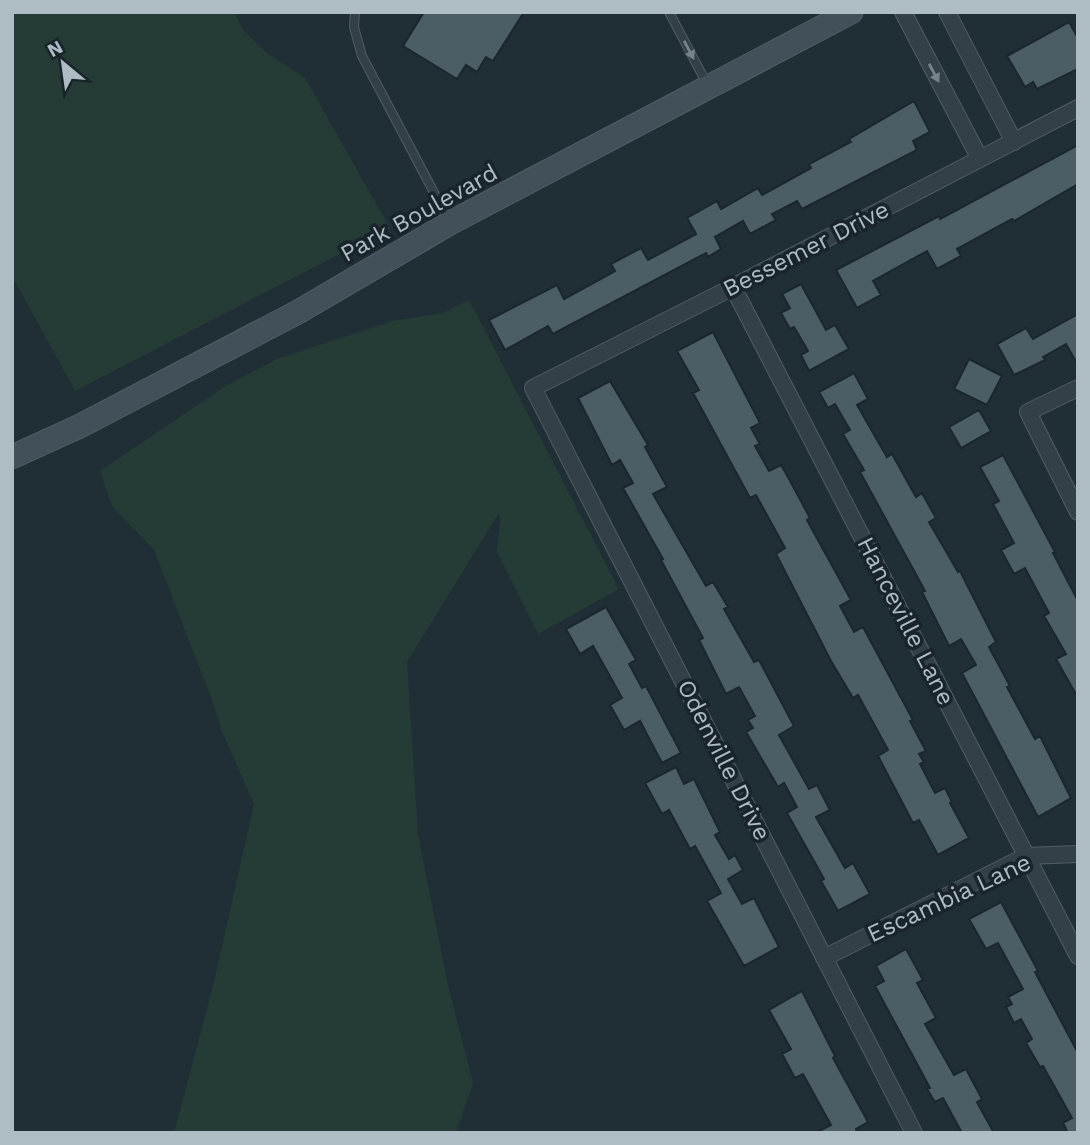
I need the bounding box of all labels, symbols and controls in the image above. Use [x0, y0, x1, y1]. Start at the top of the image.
north arrow [28, 28, 98, 98]
text: N [43, 35, 67, 62]
one-way arrow [683, 40, 695, 60]
one-way arrow [929, 63, 940, 83]
street label: Park Boulevard [336, 158, 502, 268]
street label: Bessemer Drive [718, 195, 894, 303]
street label: Hanceville Lane [852, 532, 960, 710]
street label: Odenville Drive [671, 675, 777, 845]
street label: Escambia Lane [863, 848, 1035, 948]

